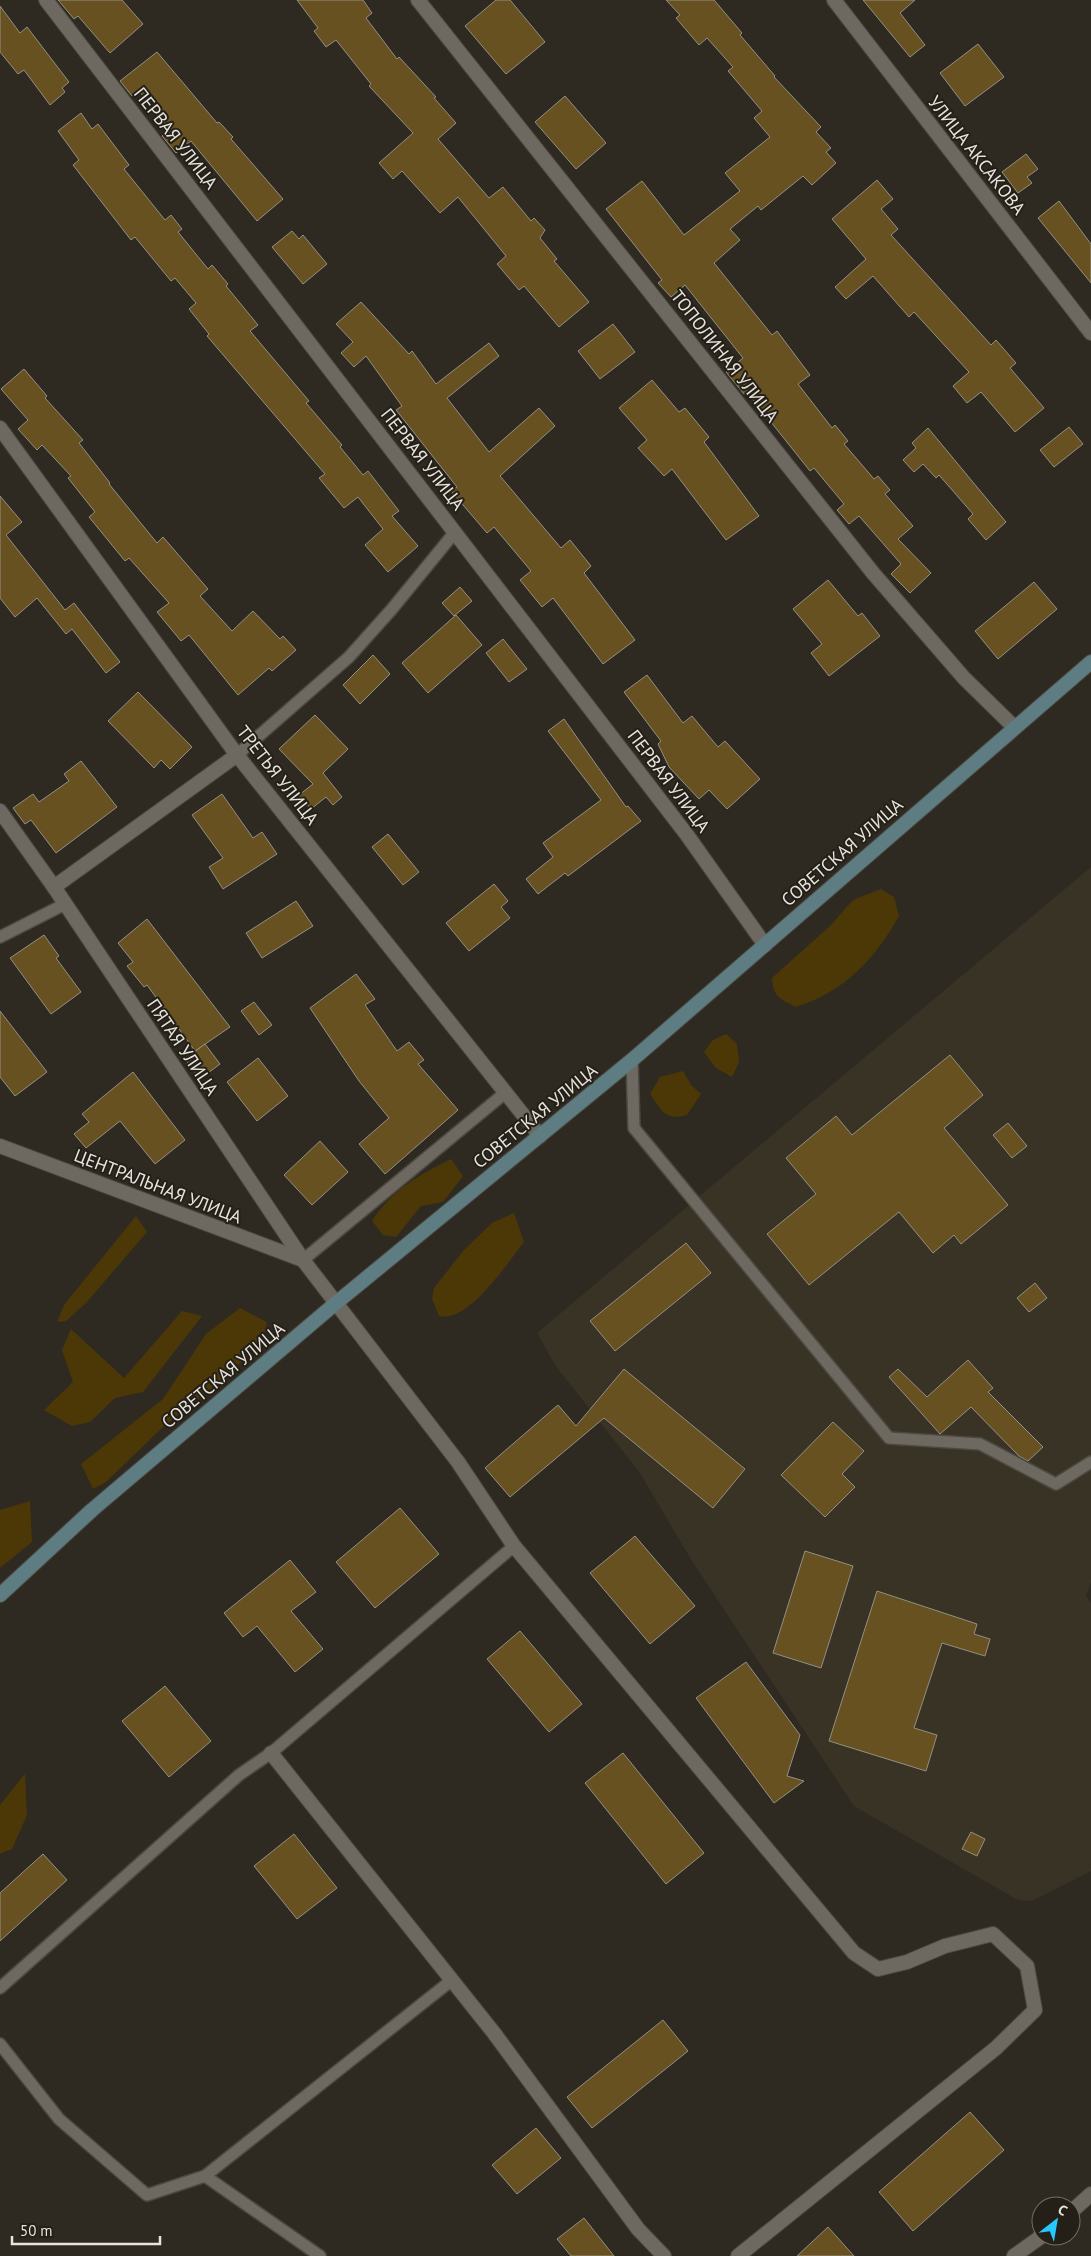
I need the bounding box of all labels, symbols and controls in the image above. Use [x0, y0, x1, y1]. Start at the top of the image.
street label: ПЕРВАЯ УЛИЦА [129, 82, 223, 194]
street label: УЛИЦА АКСАКОВА [923, 91, 1031, 219]
street label: ТОПОЛИНАЯ УЛИЦА [666, 285, 784, 427]
street label: ПЕРВАЯ УЛИЦА [376, 403, 470, 515]
street label: ТРЕТЬЯ УЛИЦА [232, 721, 324, 830]
street label: ПЕРВАЯ УЛИЦА [623, 725, 715, 837]
street label: СОВЕТСКАЯ УЛИЦА [777, 793, 908, 911]
street label: ПЯТАЯ УЛИЦА [142, 994, 224, 1100]
street label: СОВЕТСКАЯ УЛИЦА [468, 1058, 602, 1173]
street label: ЦЕНТРАЛЬНАЯ УЛИЦА [71, 1143, 245, 1229]
street label: СОВЕТСКАЯ УЛИЦА [157, 1317, 290, 1433]
north arrow [1031, 2196, 1081, 2246]
text: С [1055, 2200, 1071, 2220]
scale bar [12, 2214, 160, 2246]
text: 50 m [20, 2221, 53, 2240]

